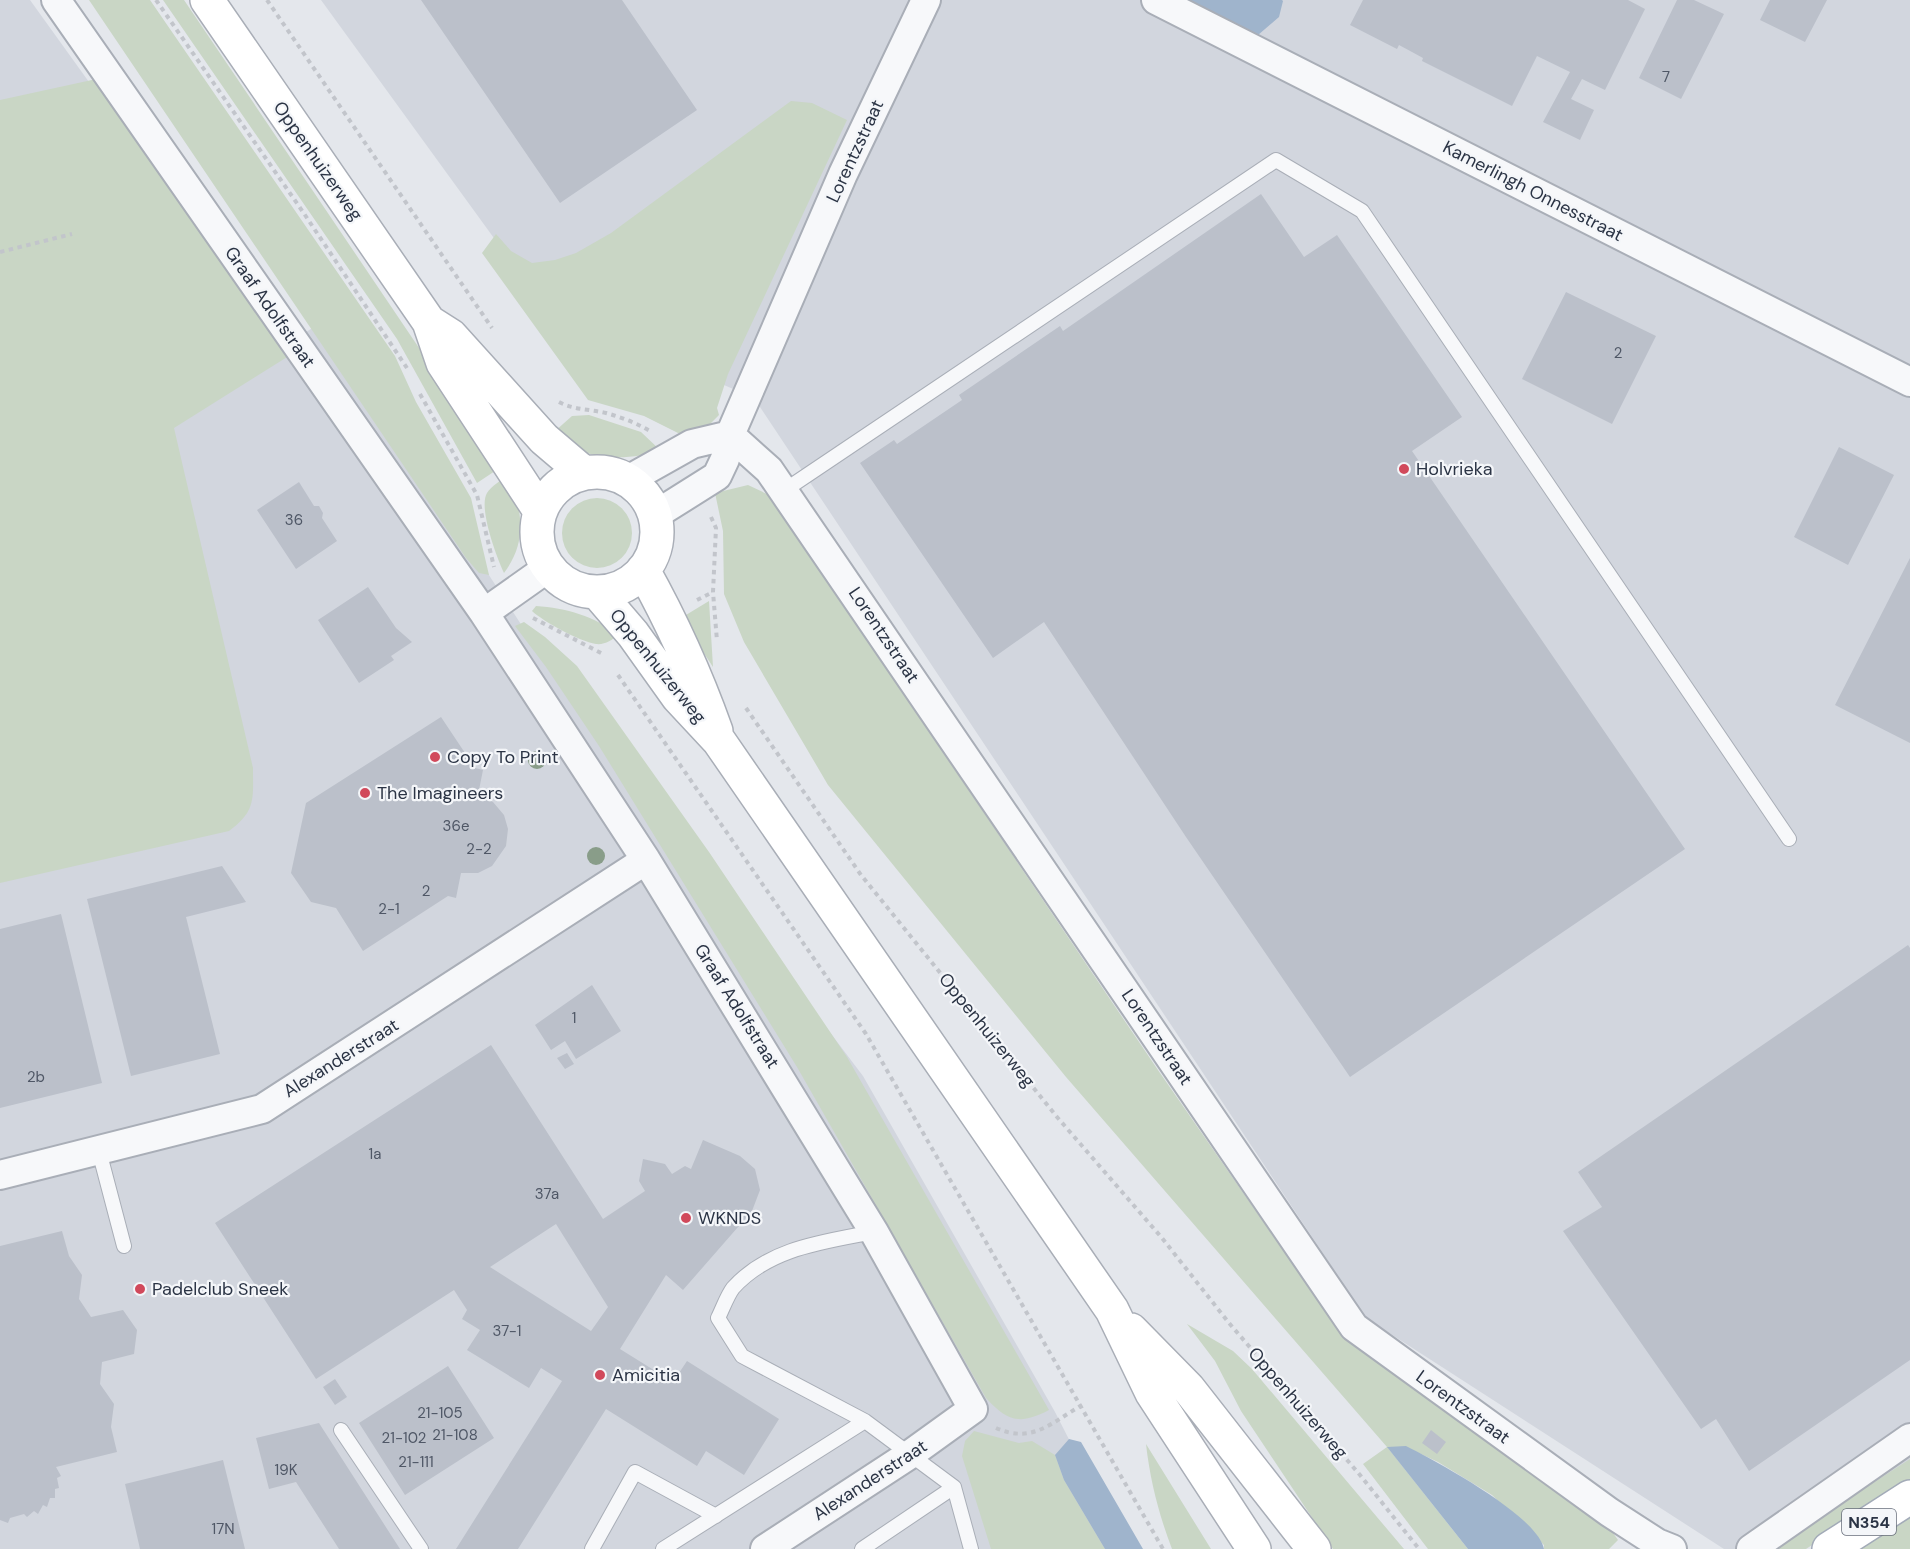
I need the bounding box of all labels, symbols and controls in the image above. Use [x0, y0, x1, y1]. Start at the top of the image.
house number: 7 [1662, 67, 1670, 87]
street label: Oppenhuizerweg [268, 96, 368, 226]
street label: Lorentzstraat [821, 96, 889, 206]
street label: Kamerlingh Onnesstraat [1439, 135, 1627, 247]
street label: Graaf Adolfstraat [219, 242, 321, 372]
house number: 2 [1614, 343, 1622, 363]
place label: Holvrieka [1416, 457, 1492, 481]
marker: Holvrieka [1397, 462, 1411, 476]
house number: 36 [285, 510, 303, 530]
street label: Lorentzstraat [843, 582, 925, 688]
street label: Oppenhuizerweg [604, 604, 712, 728]
place label: Copy To Print [447, 745, 559, 769]
marker: Copy To Print [428, 750, 442, 764]
place label: The Imagineers [377, 781, 503, 805]
marker: The Imagineers [358, 786, 372, 800]
house number: 36e [443, 816, 469, 836]
house number: 2-2 [466, 839, 492, 859]
house number: 2 [422, 881, 430, 901]
house number: 2-1 [378, 899, 400, 919]
street label: Graaf Adolfstraat [689, 939, 785, 1073]
street label: Oppenhuizerweg [933, 968, 1041, 1092]
street label: Lorentzstraat [1116, 984, 1198, 1090]
house number: 1 [572, 1008, 576, 1028]
street label: Alexanderstraat [279, 1013, 403, 1103]
house number: 2b [27, 1067, 45, 1087]
house number: 1a [369, 1144, 381, 1164]
house number: 37a [535, 1184, 559, 1204]
place label: WKNDS [698, 1206, 761, 1230]
marker: WKNDS [679, 1211, 693, 1225]
place label: Padelclub Sneek [152, 1277, 288, 1301]
marker: Padelclub Sneek [133, 1282, 147, 1296]
house number: 37-1 [493, 1321, 521, 1341]
street label: Oppenhuizerweg [1243, 1342, 1353, 1464]
place label: Amicitia [612, 1363, 680, 1387]
street label: Lorentzstraat [1411, 1365, 1515, 1449]
marker: Amicitia [593, 1368, 607, 1382]
house number: 21-105 [417, 1403, 463, 1423]
house number: 21-108 [432, 1425, 478, 1445]
house number: 21-102 [382, 1428, 426, 1448]
street label: Alexanderstraat [808, 1434, 932, 1526]
house number: 21-111 [398, 1452, 434, 1472]
house number: 19K [275, 1460, 298, 1480]
road number: N354 [1842, 1509, 1896, 1535]
house number: 17N [211, 1519, 235, 1539]

